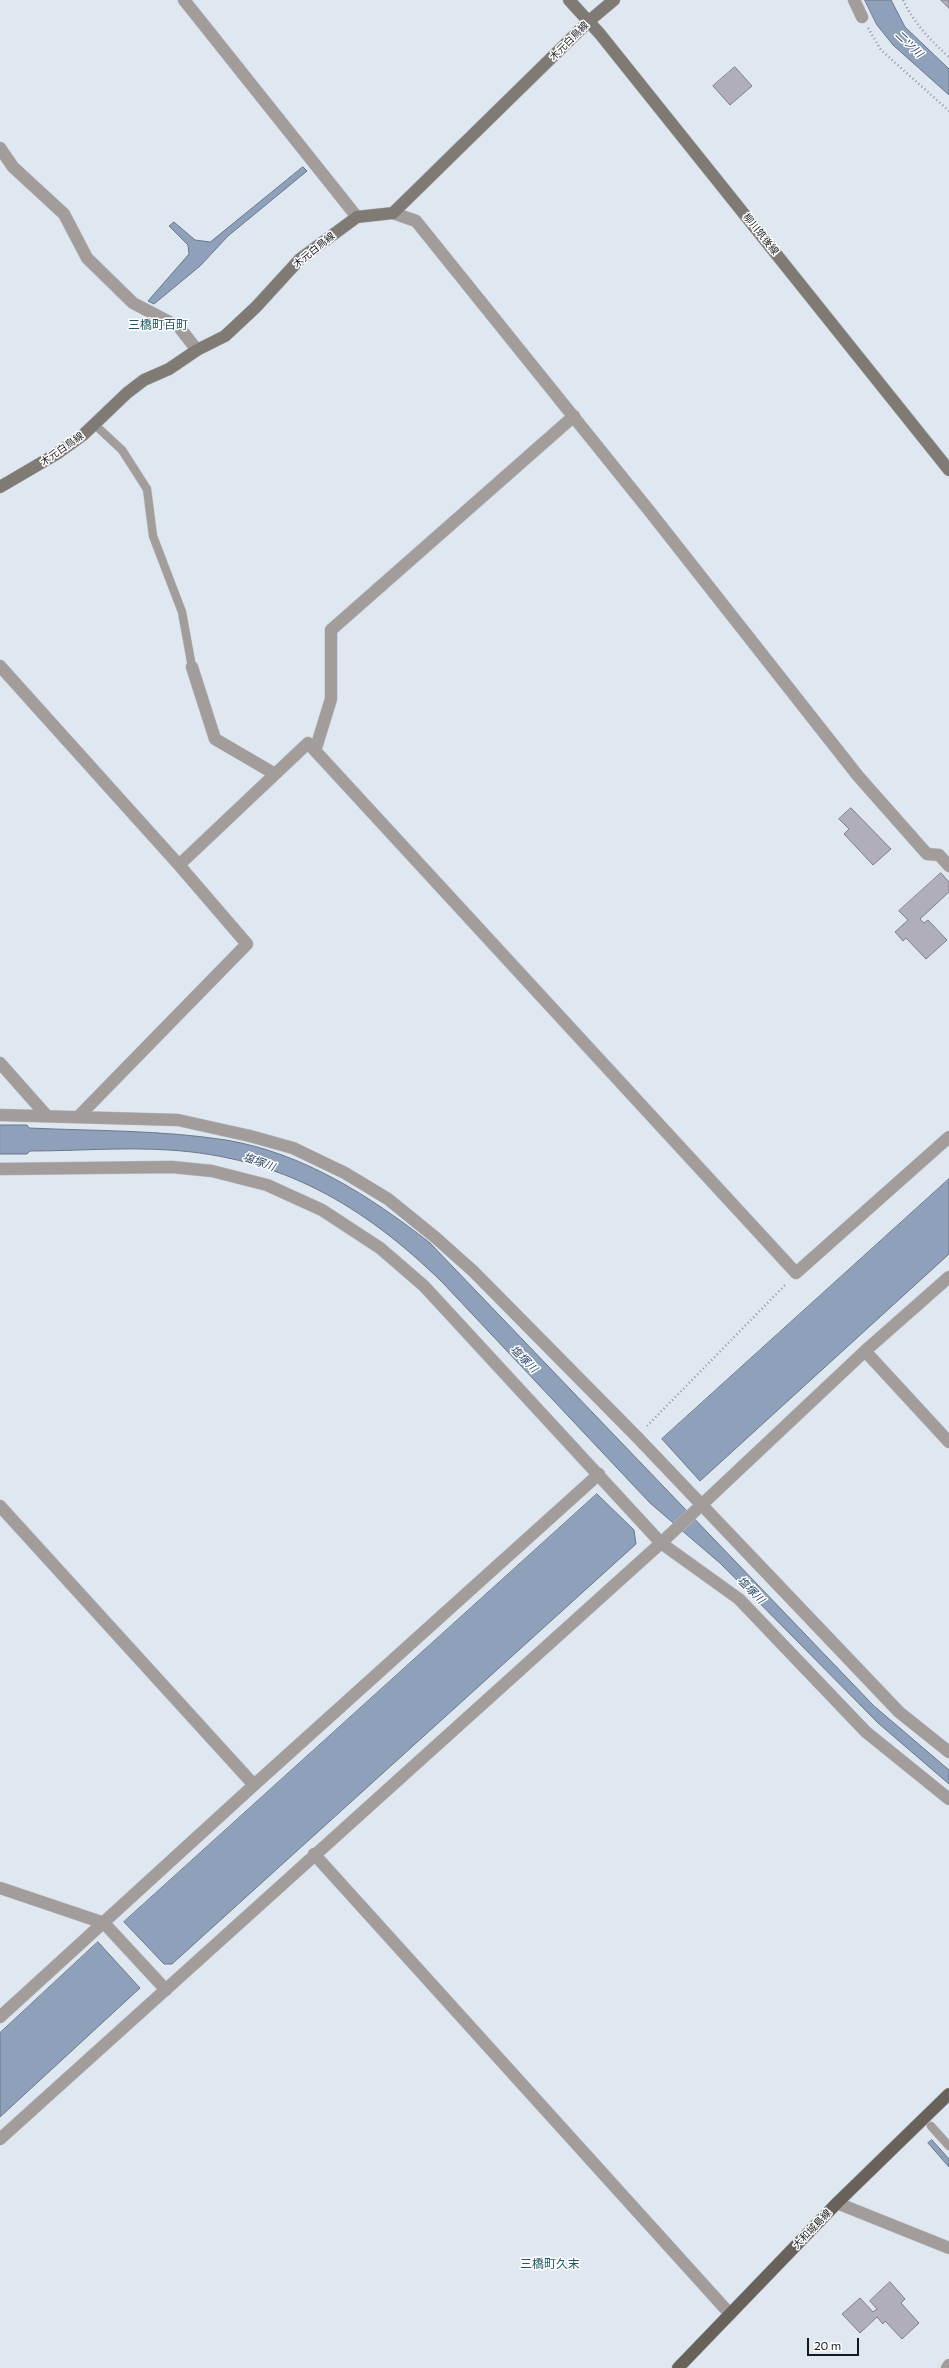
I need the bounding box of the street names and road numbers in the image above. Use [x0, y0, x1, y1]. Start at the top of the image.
street label: 木元白鳥線 [547, 19, 591, 63]
street label: 柳川筑後線 [741, 211, 781, 257]
street label: 木元白鳥線 [291, 230, 337, 270]
street label: 木元白鳥線 [38, 430, 86, 468]
street label: 大和城島線 [790, 2207, 834, 2251]

